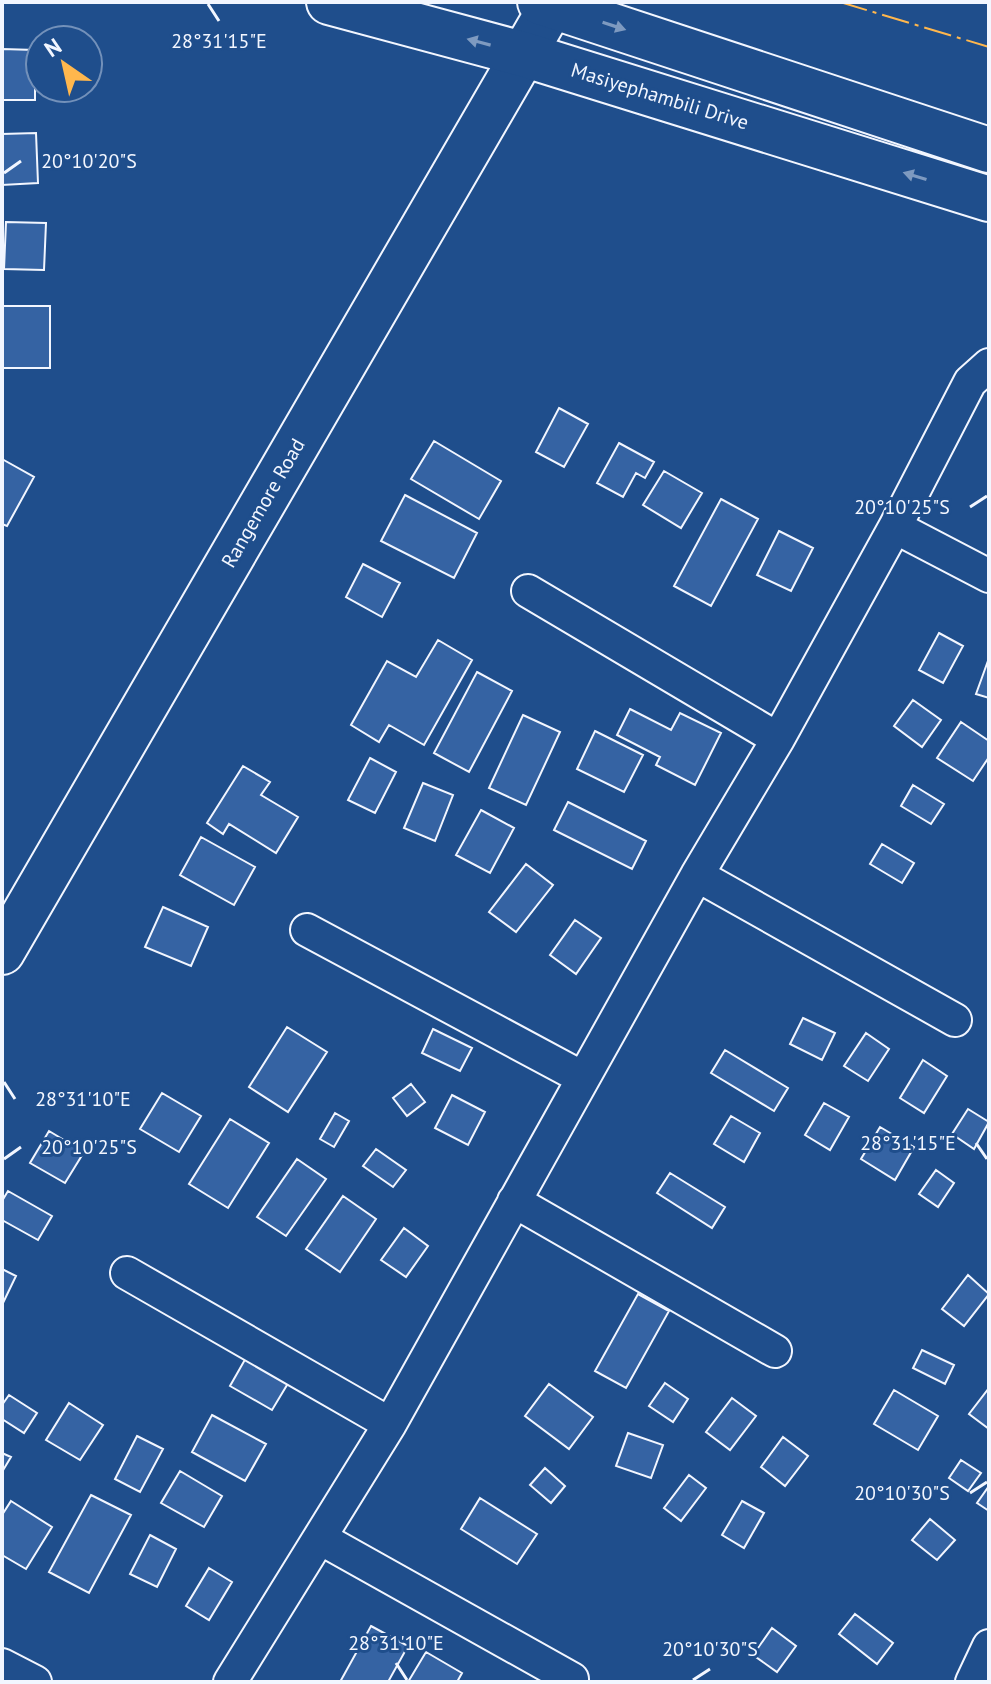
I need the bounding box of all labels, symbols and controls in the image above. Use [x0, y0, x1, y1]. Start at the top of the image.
one-way arrow [602, 20, 626, 33]
north arrow [24, 24, 104, 104]
text: 28°31'15"E [171, 28, 267, 54]
text: N [39, 32, 67, 63]
one-way arrow [466, 35, 490, 48]
street label: Masiyephambili Drive [568, 57, 752, 135]
text: 20°10'20"S [41, 148, 137, 174]
one-way arrow [902, 169, 926, 181]
street label: Rangemore Road [215, 434, 311, 572]
text: 20°10'25"S [854, 494, 950, 520]
text: 28°31'10"E [35, 1086, 131, 1112]
text: 28°31'15"E [860, 1130, 956, 1156]
text: 20°10'25"S [41, 1134, 137, 1160]
text: 20°10'30"S [854, 1480, 950, 1506]
text: 28°31'10"E [348, 1630, 444, 1656]
text: 20°10'30"S [662, 1636, 758, 1662]

